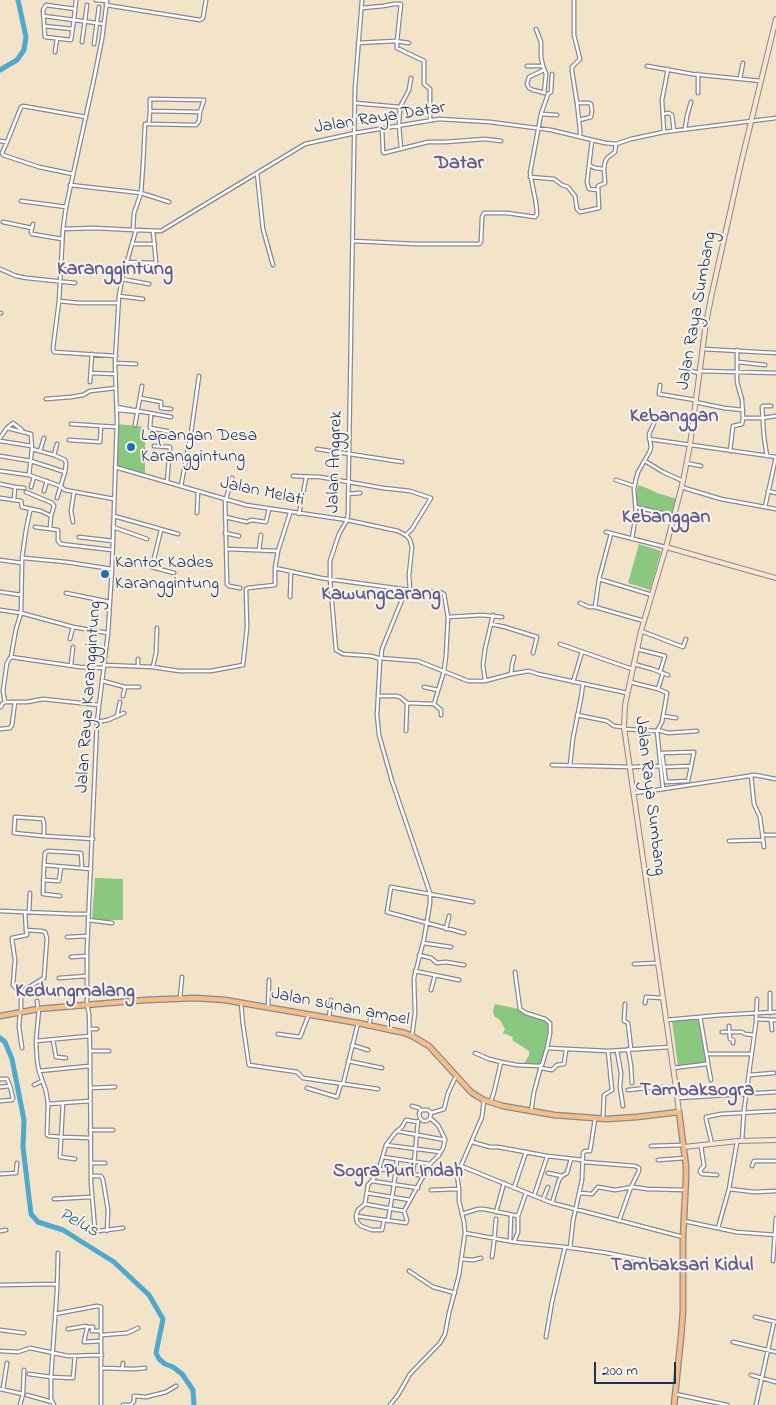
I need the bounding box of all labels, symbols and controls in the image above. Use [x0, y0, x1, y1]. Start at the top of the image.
street label: Jalan Raya Datar [313, 98, 447, 140]
district label: Datar [434, 153, 484, 177]
street label: Jalan Raya Sumbang [673, 230, 723, 392]
district label: Karanggintung [57, 259, 173, 283]
district label: Kebanggan [630, 406, 718, 430]
street label: Jalan Anggrek [323, 410, 349, 514]
place label: Lapangan Desa Karanggintung [141, 426, 257, 468]
marker: Lapangan Desa Karanggintung [125, 441, 137, 453]
street label: Jalan Melati [218, 474, 306, 512]
district label: Kebanggan [622, 507, 710, 531]
place label: Kantor Kades Karanggintung [115, 553, 219, 596]
marker: Kantor Kades Karanggintung [99, 568, 111, 580]
district label: Kawungcarang [321, 584, 441, 608]
street label: Jalan Raya Karanggintung [73, 600, 107, 794]
street label: Jalan Raya Sumbang [629, 715, 669, 877]
district label: Kedungmalang [15, 981, 135, 1005]
street label: Jalan sunan ampel [269, 984, 411, 1032]
district label: Tambaksogra [640, 1080, 754, 1104]
district label: Sogra Puri Indah [333, 1162, 463, 1184]
water label: Pelus [54, 1204, 102, 1244]
district label: Tambaksari Kidul [611, 1255, 753, 1279]
scale bar [596, 1352, 678, 1384]
text: 200 m [602, 1360, 638, 1382]

